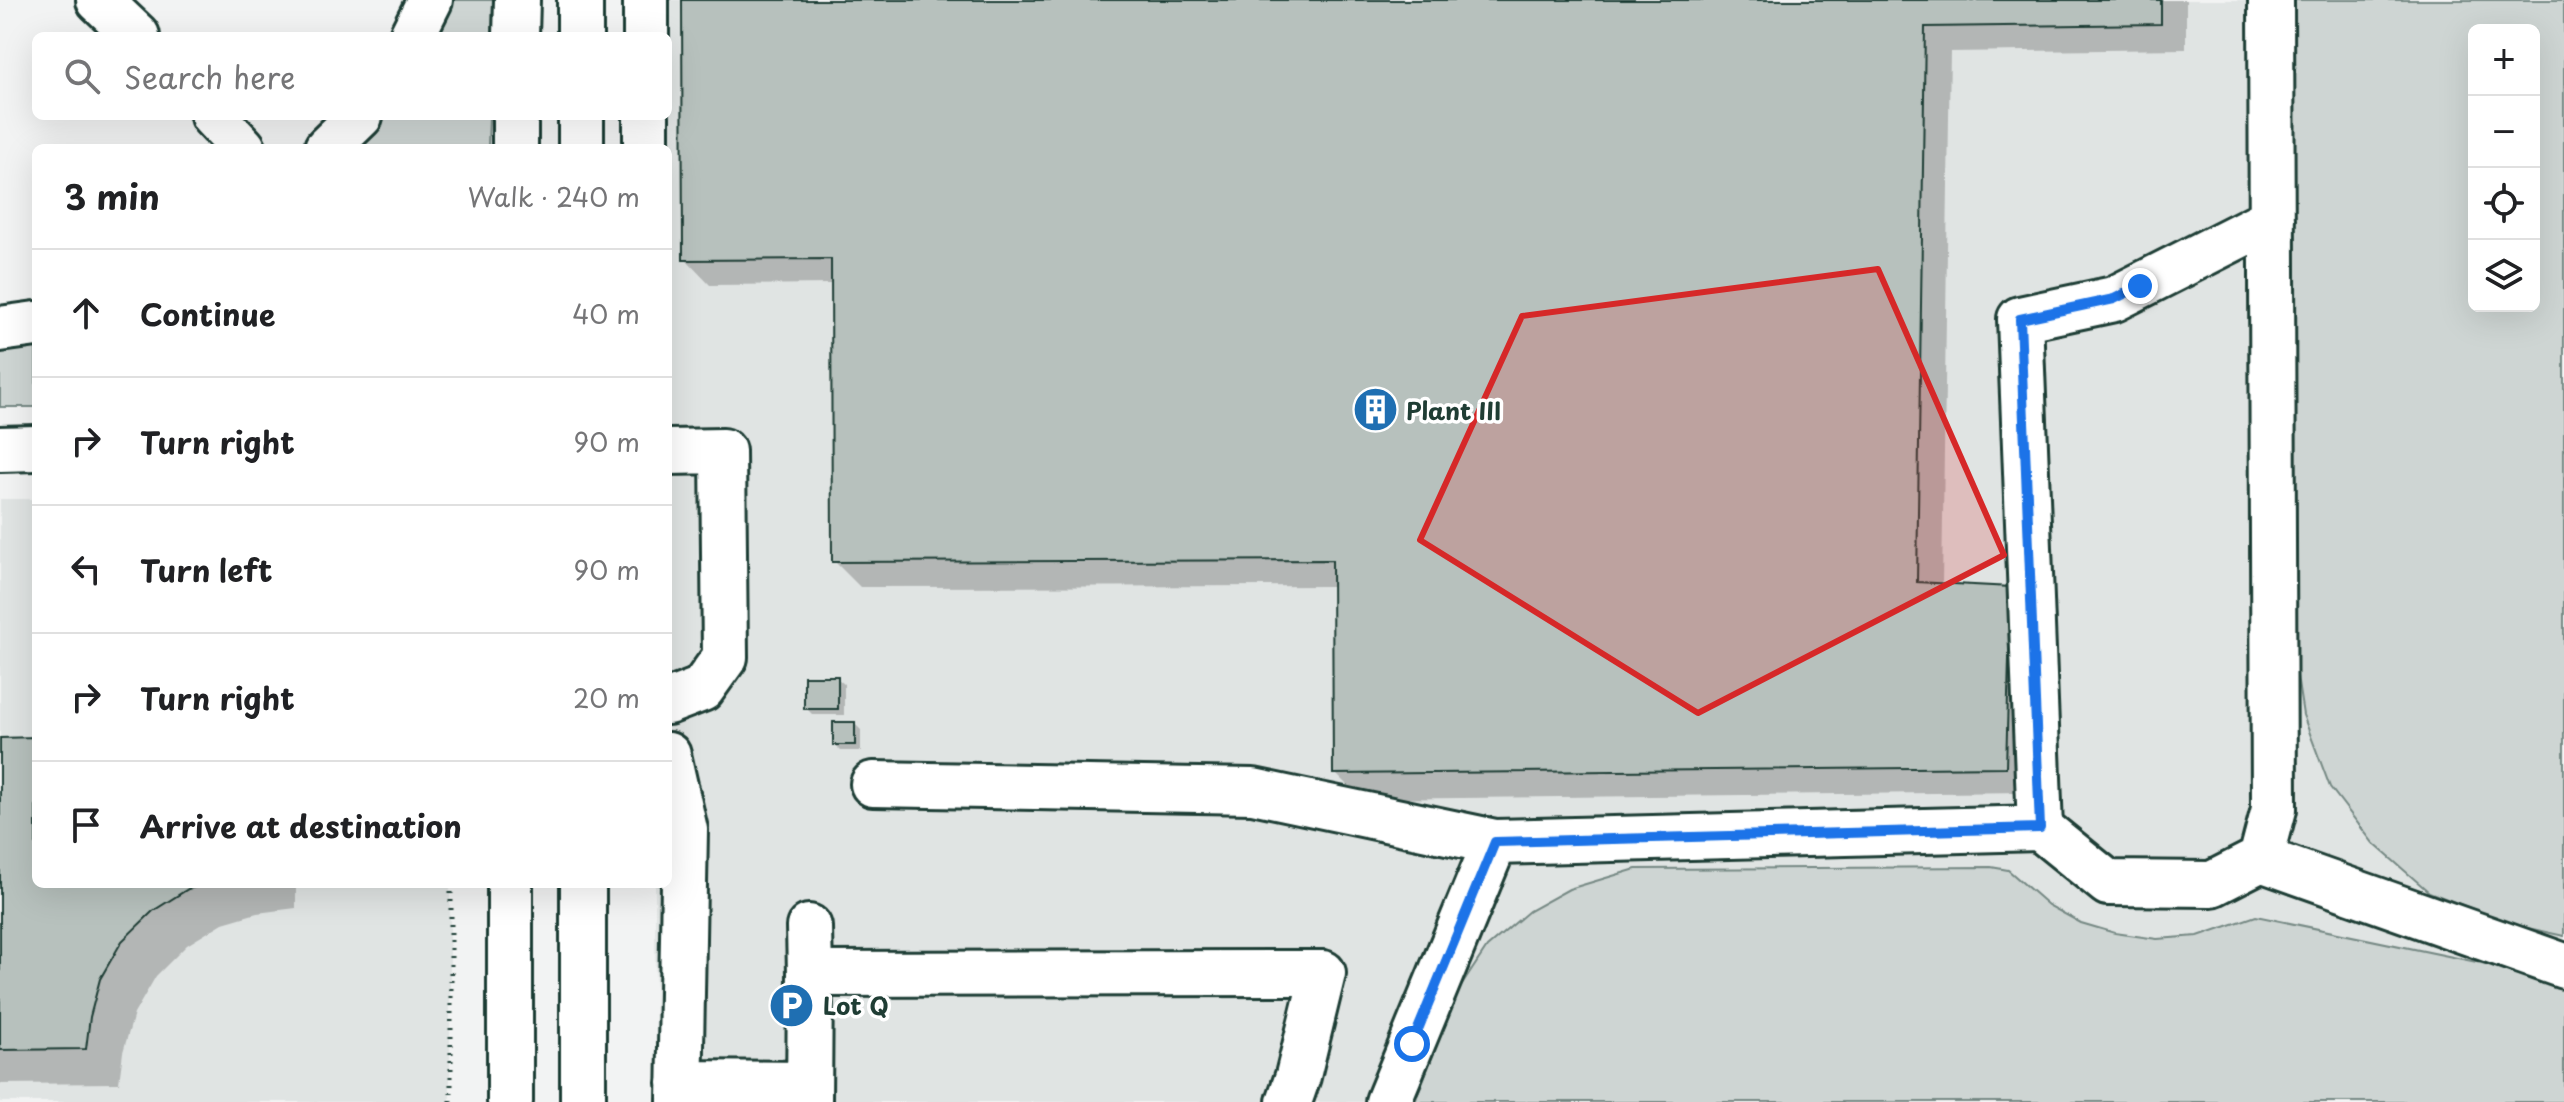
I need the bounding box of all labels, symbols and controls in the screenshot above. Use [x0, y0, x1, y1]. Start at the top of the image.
map controls [2468, 24, 2540, 312]
button: + [2468, 24, 2540, 96]
search box [32, 32, 672, 120]
icon: search [60, 54, 104, 98]
text: Search here [124, 54, 296, 99]
button: − [2468, 96, 2540, 168]
button: locate [2468, 168, 2540, 240]
text: 3 min [64, 170, 160, 222]
text: Walk · 240 m [468, 177, 640, 216]
button: layers [2468, 240, 2540, 312]
route end [2122, 268, 2158, 304]
icon: ahead [64, 291, 108, 335]
text: Continue [140, 291, 275, 336]
text: 40 m [572, 294, 640, 333]
building icon: Plant III [1351, 386, 1399, 434]
place label: Plant III [1406, 392, 1501, 428]
icon: right [64, 419, 108, 463]
text: Turn right [140, 419, 295, 464]
text: 90 m [573, 422, 640, 461]
icon: left [64, 547, 108, 591]
text: Turn left [140, 547, 272, 592]
text: 90 m [573, 550, 640, 589]
icon: right [64, 675, 108, 719]
text: Turn right [140, 675, 295, 720]
text: 20 m [573, 678, 640, 717]
icon: arrive [64, 803, 108, 847]
text: Arrive at destination [140, 803, 462, 848]
parking icon: Lot Q [768, 981, 816, 1029]
place label: Lot Q [823, 987, 888, 1023]
route start [1394, 1026, 1430, 1062]

